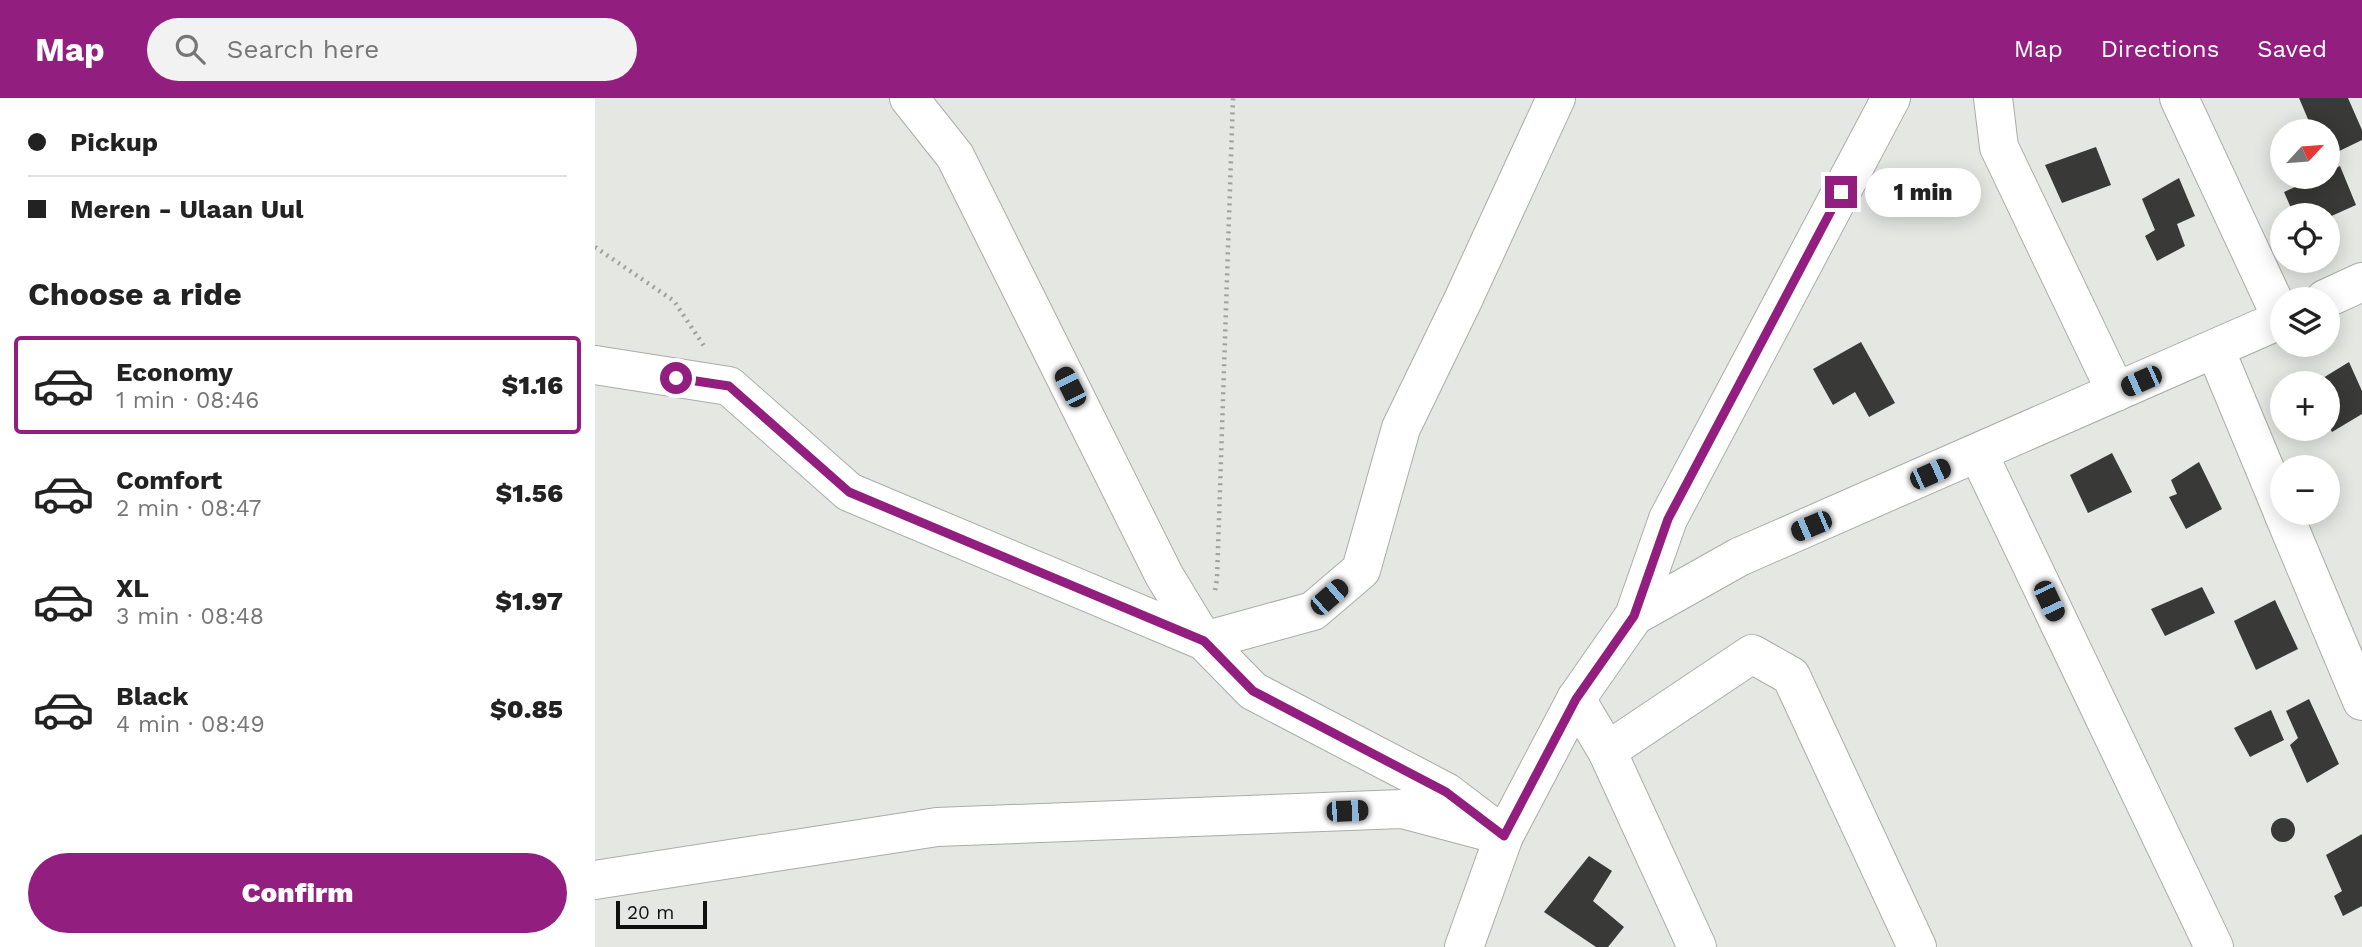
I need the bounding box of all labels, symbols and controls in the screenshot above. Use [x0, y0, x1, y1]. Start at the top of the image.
search box [147, 18, 637, 81]
text: Map [35, 30, 105, 69]
icon: search [171, 30, 209, 68]
text: Search here [227, 34, 379, 64]
text: Map [2014, 35, 2063, 63]
text: Directions [2101, 35, 2219, 63]
text: Saved [2257, 35, 2327, 63]
north arrow [2270, 119, 2340, 189]
map controls [2270, 119, 2340, 525]
text: Pickup [70, 127, 158, 157]
callout: 1 min [1865, 168, 1981, 217]
route end [1825, 176, 1857, 208]
text: 1 min [1893, 179, 1953, 206]
text: Meren - Ulaan Uul [70, 194, 304, 224]
button: locate [2270, 203, 2340, 273]
text: Choose a ride [28, 275, 242, 313]
button: layers [2270, 287, 2340, 357]
icon: car [32, 354, 95, 417]
text: Economy [116, 357, 233, 387]
route start [660, 362, 692, 394]
car [2118, 363, 2165, 399]
car [1052, 364, 1089, 410]
text: $1.16 [502, 370, 563, 400]
button: + [2270, 371, 2340, 441]
text: 1 min · 08:46 [116, 387, 259, 414]
button: − [2270, 455, 2340, 525]
car [1907, 456, 1954, 492]
icon: car [32, 462, 95, 525]
text: Comfort [116, 465, 222, 495]
text: $1.56 [496, 478, 563, 508]
text: 2 min · 08:47 [116, 495, 262, 522]
car [1788, 508, 1835, 544]
icon: car [32, 570, 95, 633]
text: XL [116, 573, 149, 603]
car [1307, 575, 1352, 619]
car [2031, 578, 2068, 624]
text: $1.97 [495, 586, 563, 616]
text: 3 min · 08:48 [116, 603, 264, 630]
icon: car [32, 678, 95, 741]
text: Black [116, 681, 188, 711]
text: $0.85 [490, 694, 563, 724]
text: 4 min · 08:49 [116, 711, 265, 738]
car [1326, 800, 1369, 822]
button: Confirm [28, 853, 567, 933]
scale bar [616, 898, 707, 930]
text: 20 m [627, 901, 674, 924]

